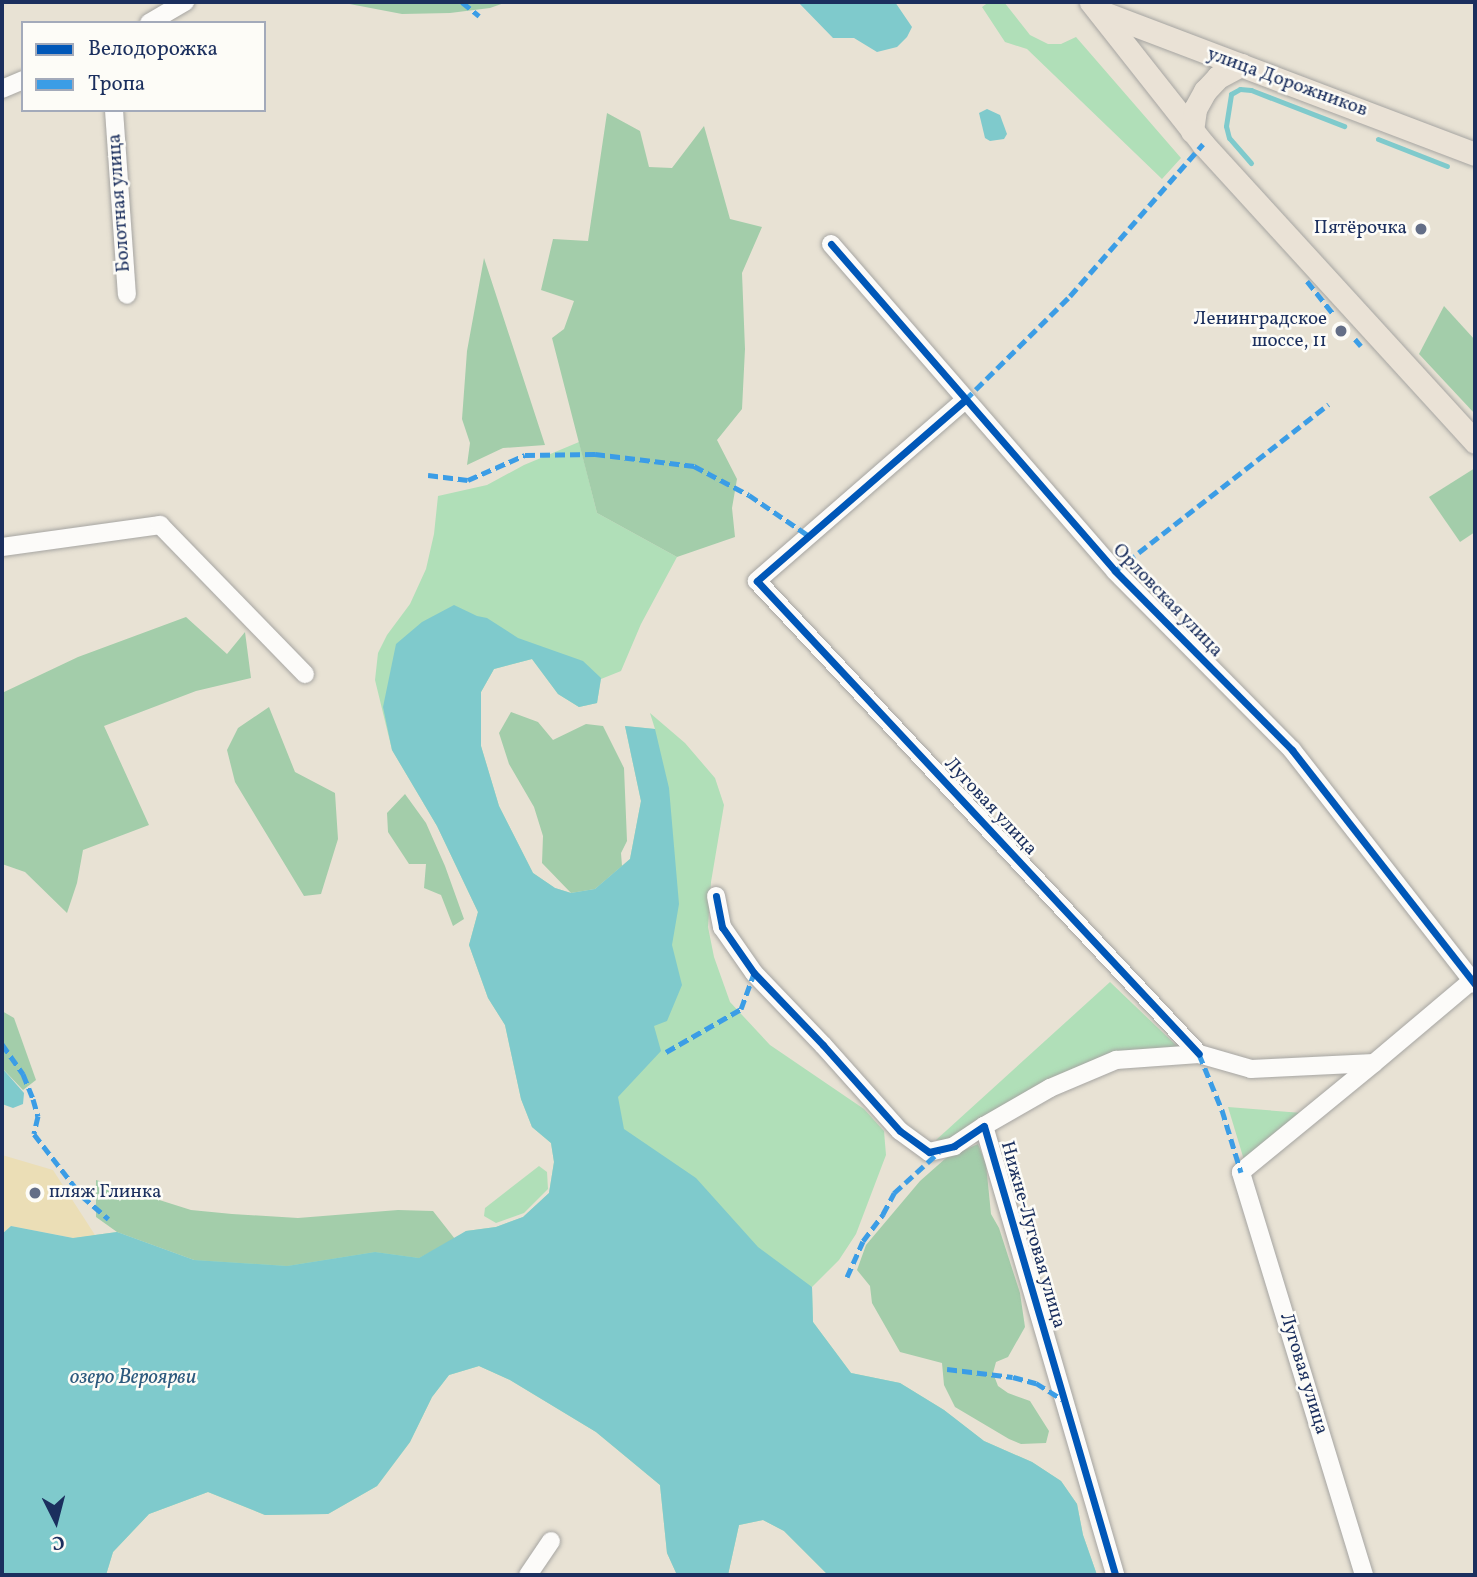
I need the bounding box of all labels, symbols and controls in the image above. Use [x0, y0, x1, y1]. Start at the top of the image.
legend [21, 21, 266, 112]
text: Велодорожка [88, 35, 218, 64]
street label: улица Дорожников [1204, 43, 1370, 123]
text: Тропа [88, 70, 145, 99]
street label: Болотная улица [104, 133, 136, 273]
place label: Пятёрочка [1314, 218, 1407, 240]
marker: Пятёрочка [1413, 221, 1429, 237]
place label: Ленинградское шоссе, 11 [1194, 309, 1327, 353]
marker: Ленинградское шоссе, 11 [1333, 323, 1349, 339]
street label: Орловская улица [1107, 539, 1227, 663]
street label: Луговая улица [939, 753, 1041, 861]
street label: Нижне-Луговая улица [994, 1138, 1070, 1332]
place label: пляж Глинка [49, 1182, 161, 1204]
marker: пляж Глинка [27, 1185, 43, 1201]
street label: Луговая улица [1274, 1310, 1332, 1438]
water label: озеро Вероярви [70, 1365, 196, 1391]
north arrow [21, 1486, 91, 1556]
text: С [51, 1528, 66, 1555]

